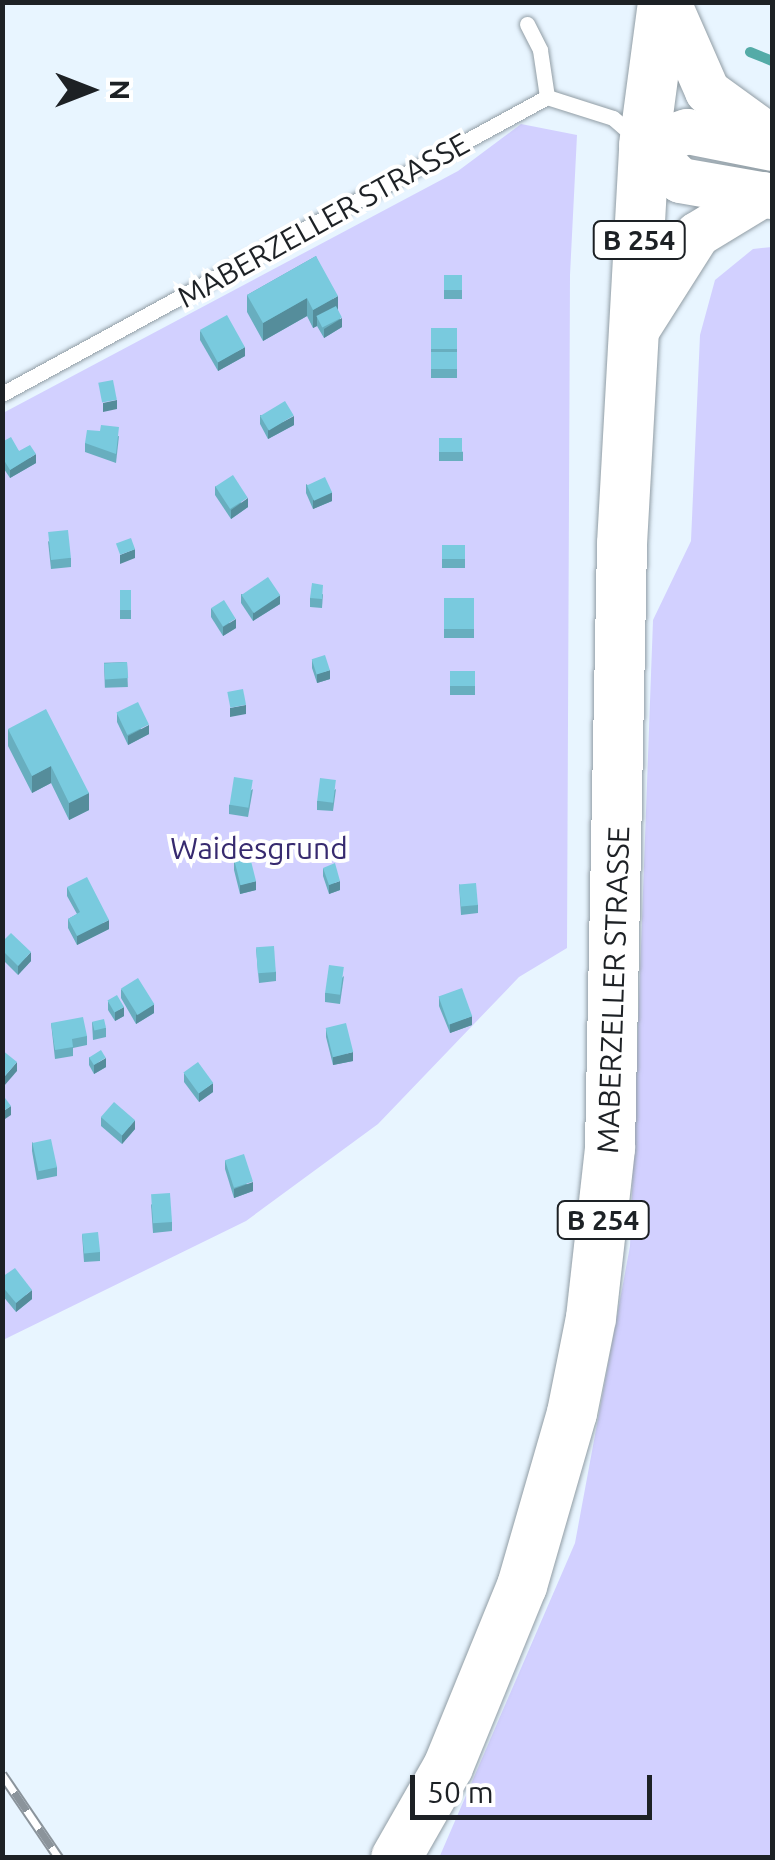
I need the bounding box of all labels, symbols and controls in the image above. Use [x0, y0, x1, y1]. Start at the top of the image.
north arrow [40, 40, 140, 140]
text: N [105, 80, 136, 100]
street label: MABERZELLER STRASSE [171, 125, 475, 315]
road number: B 254 [592, 217, 686, 263]
street label: MABERZELLER STRASSE [589, 826, 637, 1154]
park label: Waidesgrund [170, 830, 348, 866]
road number: B 254 [556, 1197, 650, 1243]
scale bar [415, 1755, 658, 1817]
text: 50 m [427, 1775, 494, 1809]

